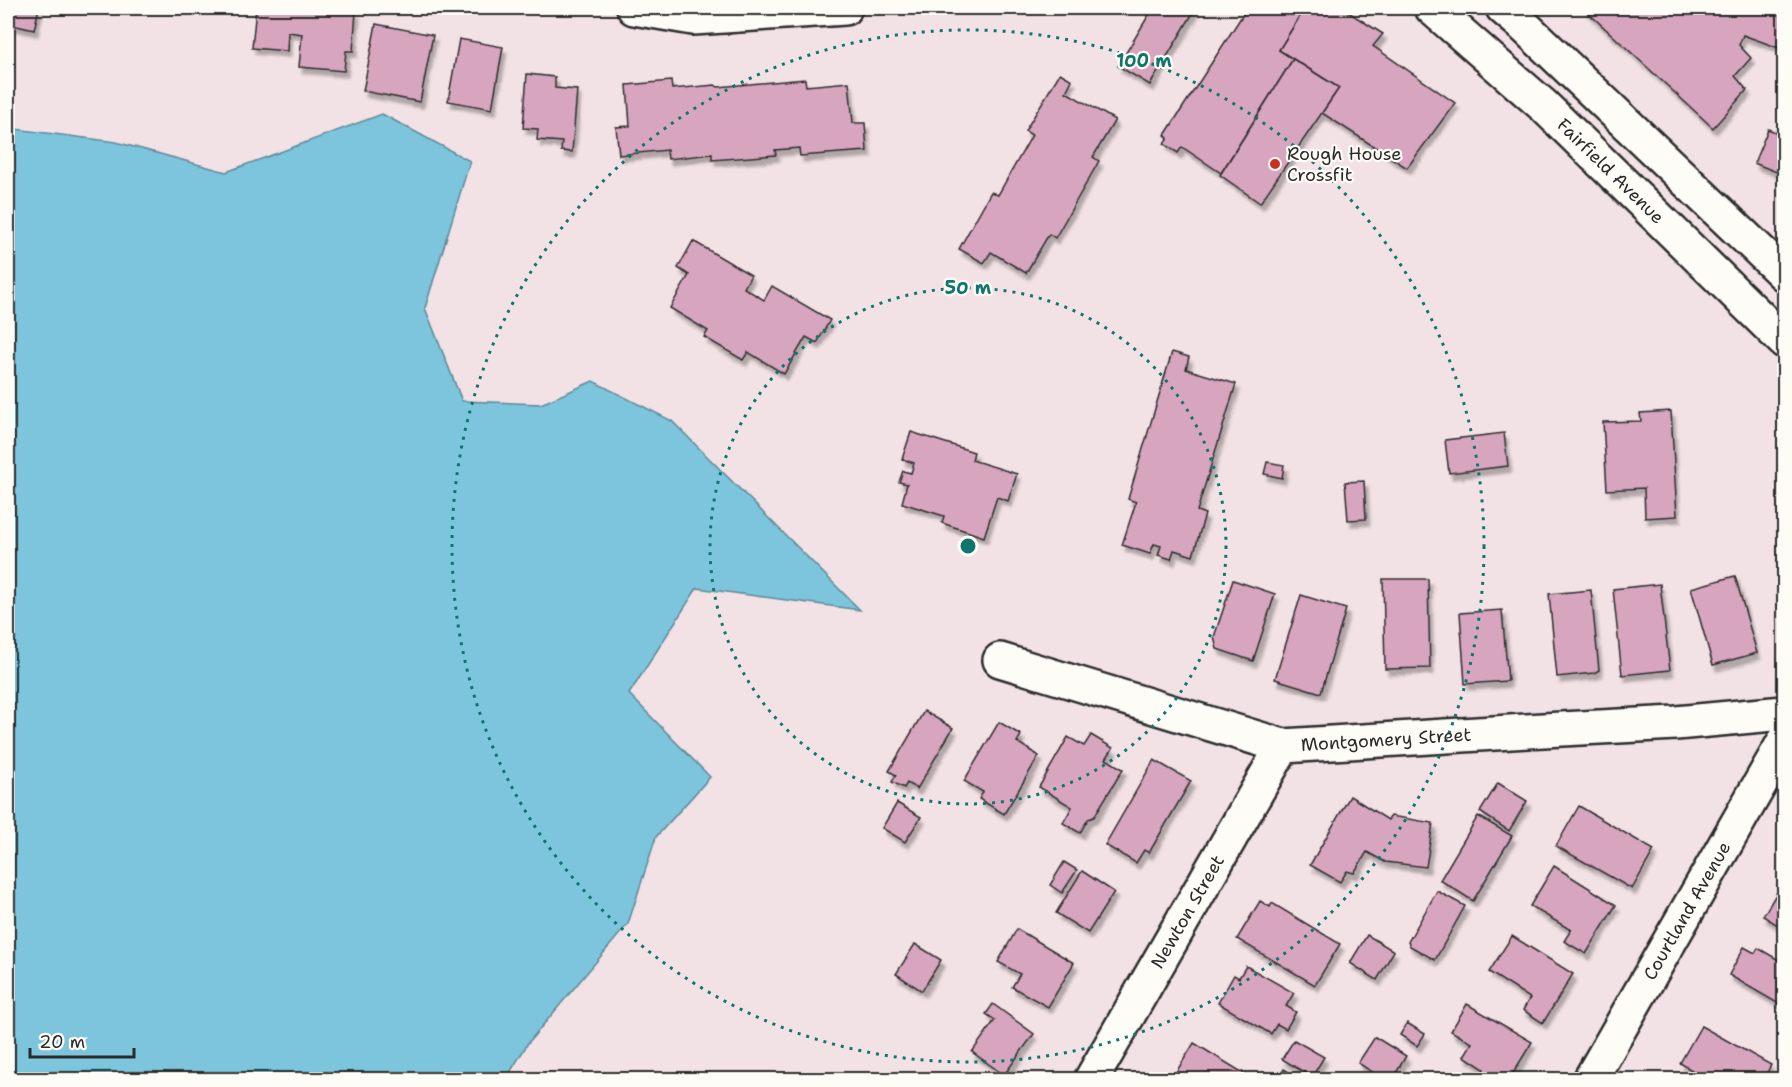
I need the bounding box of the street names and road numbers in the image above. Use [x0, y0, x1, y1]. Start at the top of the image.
street label: Fairfield Avenue [1552, 113, 1669, 229]
street label: Montgomery Street [1300, 722, 1472, 757]
street label: Courtland Avenue [1638, 837, 1736, 985]
street label: Newton Street [1146, 850, 1230, 973]

